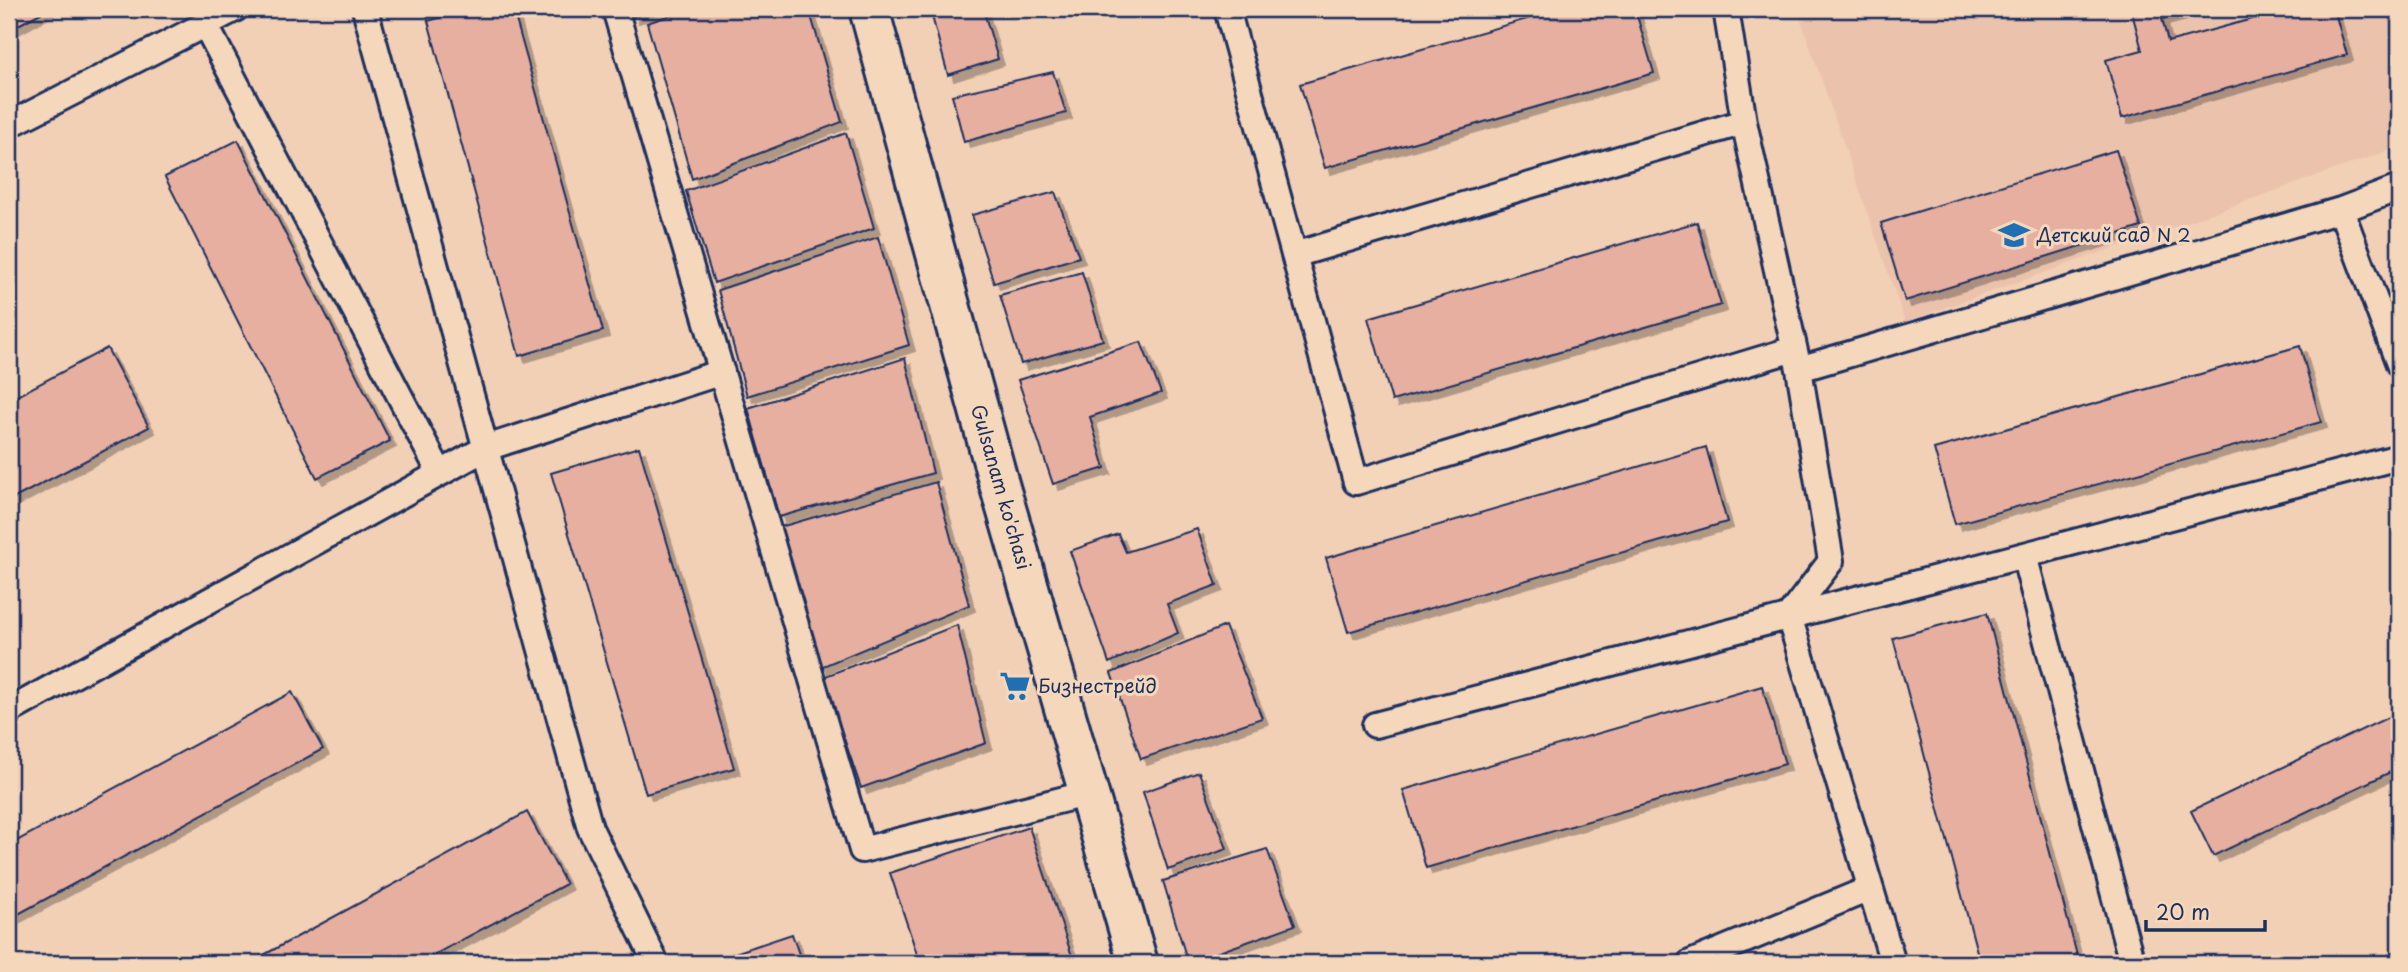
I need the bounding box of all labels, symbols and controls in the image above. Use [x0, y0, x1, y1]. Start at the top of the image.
school or university icon: Детский сад N 2 [1997, 218, 2031, 252]
place label: Детский сад N 2 [2036, 220, 2191, 248]
street label: Gulsanam ko'chasi [965, 401, 1039, 573]
supermarket icon: Бизнестрейд [998, 669, 1032, 703]
place label: Бизнестрейд [1038, 671, 1157, 699]
scale bar [2146, 888, 2264, 932]
text: 20 m [2156, 895, 2210, 927]

